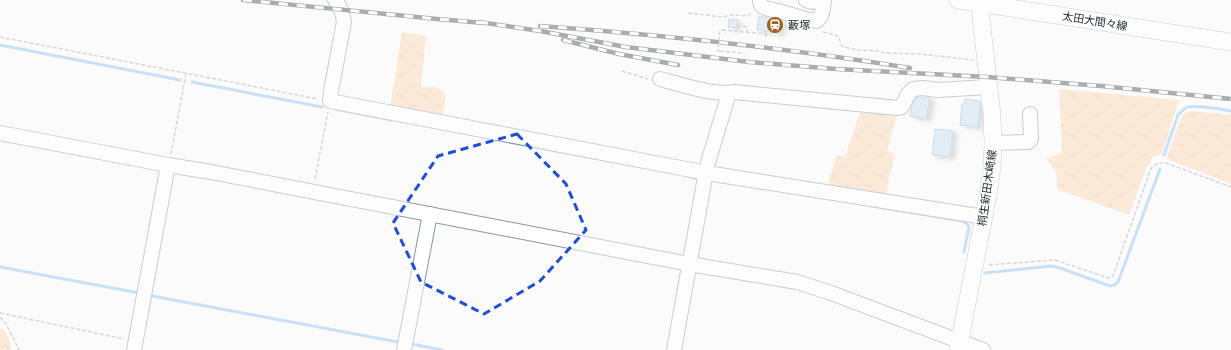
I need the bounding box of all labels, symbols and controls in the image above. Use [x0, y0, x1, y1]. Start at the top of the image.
street label: 太田大間々線 [1061, 9, 1129, 33]
station icon: 藪塚 [765, 15, 785, 35]
place label: 藪塚 [788, 18, 810, 32]
street label: 桐生新田木崎線 [975, 149, 999, 227]

